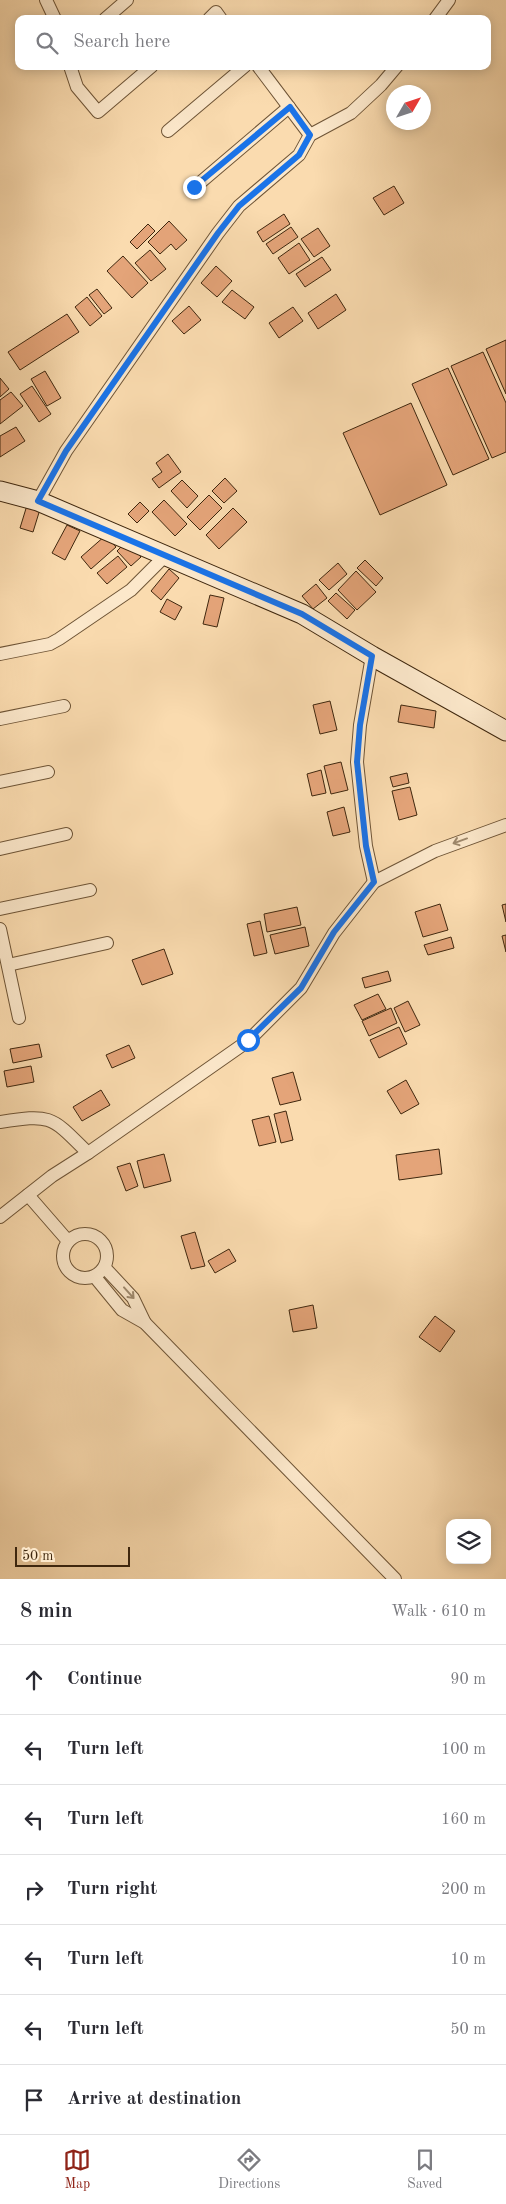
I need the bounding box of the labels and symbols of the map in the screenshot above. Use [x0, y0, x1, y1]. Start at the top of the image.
north arrow [386, 85, 431, 130]
route end [183, 176, 206, 199]
one-way arrow [453, 837, 468, 846]
route start [237, 1029, 260, 1052]
one-way arrow [123, 1287, 134, 1300]
scale bar [15, 1544, 130, 1567]

